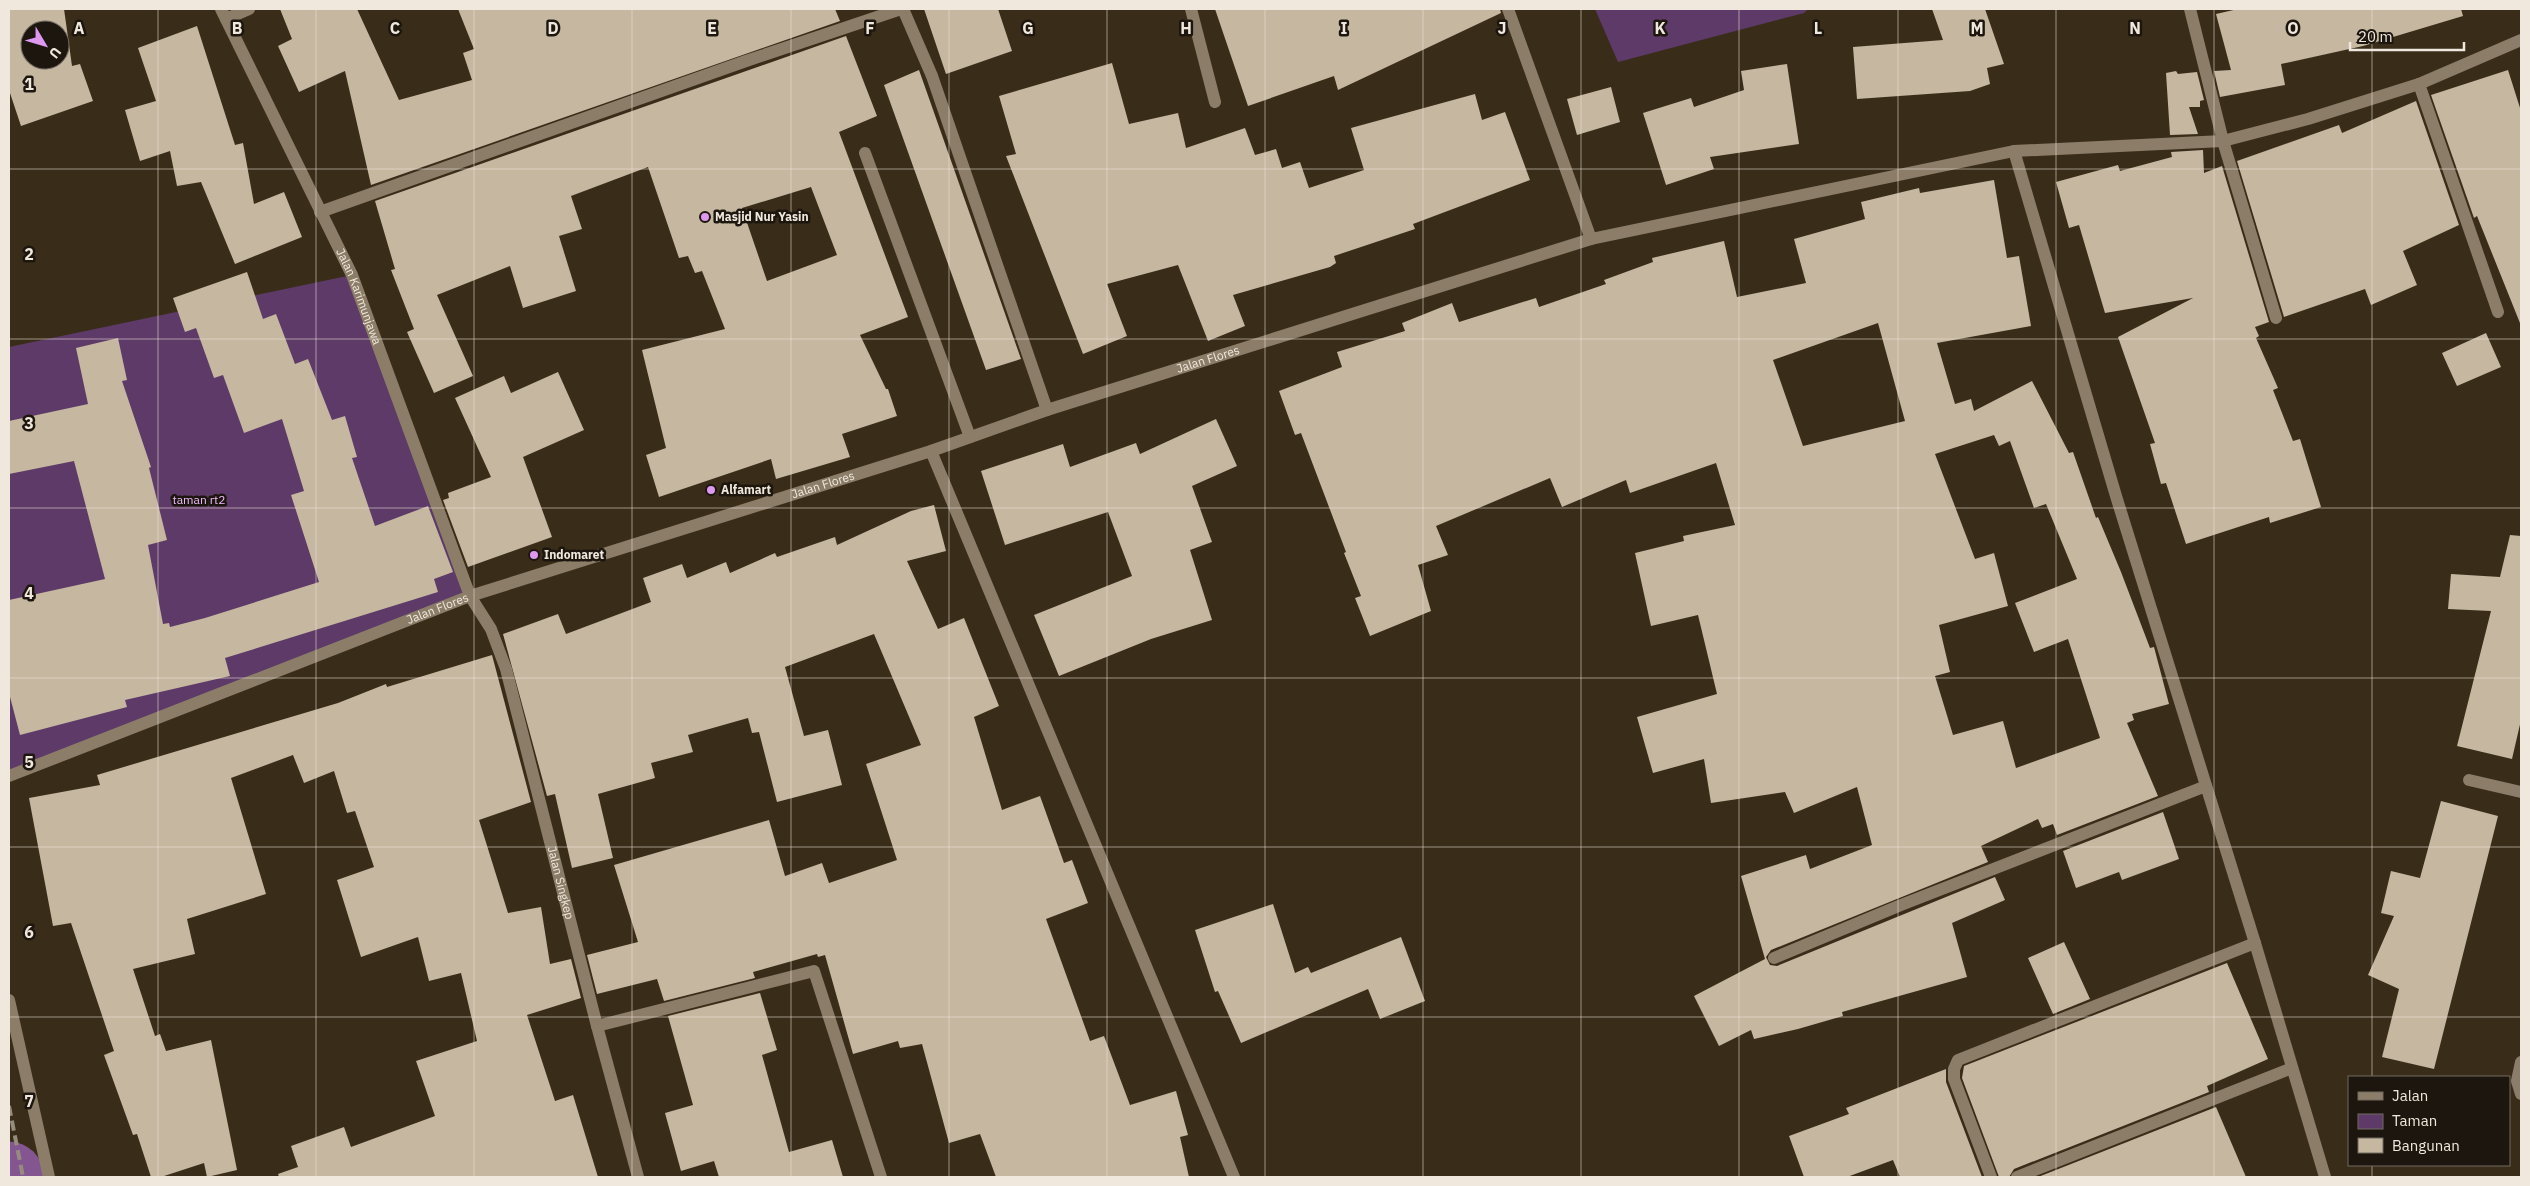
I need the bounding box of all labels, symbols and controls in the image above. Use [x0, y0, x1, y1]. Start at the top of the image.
text: A [74, 18, 85, 38]
text: B [232, 18, 243, 38]
text: C [390, 18, 400, 38]
text: D [547, 18, 559, 38]
text: E [707, 18, 717, 38]
text: F [865, 18, 875, 38]
text: G [1022, 18, 1034, 38]
text: H [1180, 18, 1192, 38]
text: I [1341, 18, 1348, 38]
text: J [1498, 18, 1506, 38]
text: K [1654, 18, 1666, 38]
text: L [1814, 18, 1822, 38]
text: M [1970, 18, 1984, 38]
text: N [2129, 18, 2141, 38]
text: O [2287, 18, 2299, 38]
north arrow [20, 20, 70, 70]
scale bar [2350, 20, 2464, 52]
text: 20 m [2358, 27, 2393, 46]
text: U [45, 44, 65, 62]
text: 1 [24, 74, 34, 94]
place label: Masjid Nur Yasin [715, 209, 809, 224]
marker: Masjid Nur Yasin [699, 211, 711, 223]
text: 2 [24, 244, 34, 264]
street label: Jalan Karimunjawa [333, 246, 385, 347]
street label: Jalan Flores [1174, 342, 1241, 376]
text: 3 [24, 413, 34, 433]
street label: Jalan Flores [789, 467, 856, 501]
place label: Alfamart [721, 482, 771, 497]
marker: Alfamart [705, 484, 717, 496]
park label: taman rt2 [172, 492, 226, 507]
place label: Indomaret [544, 547, 604, 562]
marker: Indomaret [528, 549, 540, 561]
text: 4 [24, 583, 34, 603]
street label: Jalan Flores [404, 589, 471, 627]
text: 5 [24, 752, 34, 772]
street label: Jalan Singkep [544, 845, 577, 921]
text: 6 [24, 922, 34, 942]
legend [2348, 1076, 2510, 1166]
text: Jalan [2392, 1086, 2428, 1105]
text: 7 [24, 1091, 34, 1111]
text: Taman [2392, 1111, 2437, 1130]
text: Bangunan [2392, 1136, 2460, 1155]

